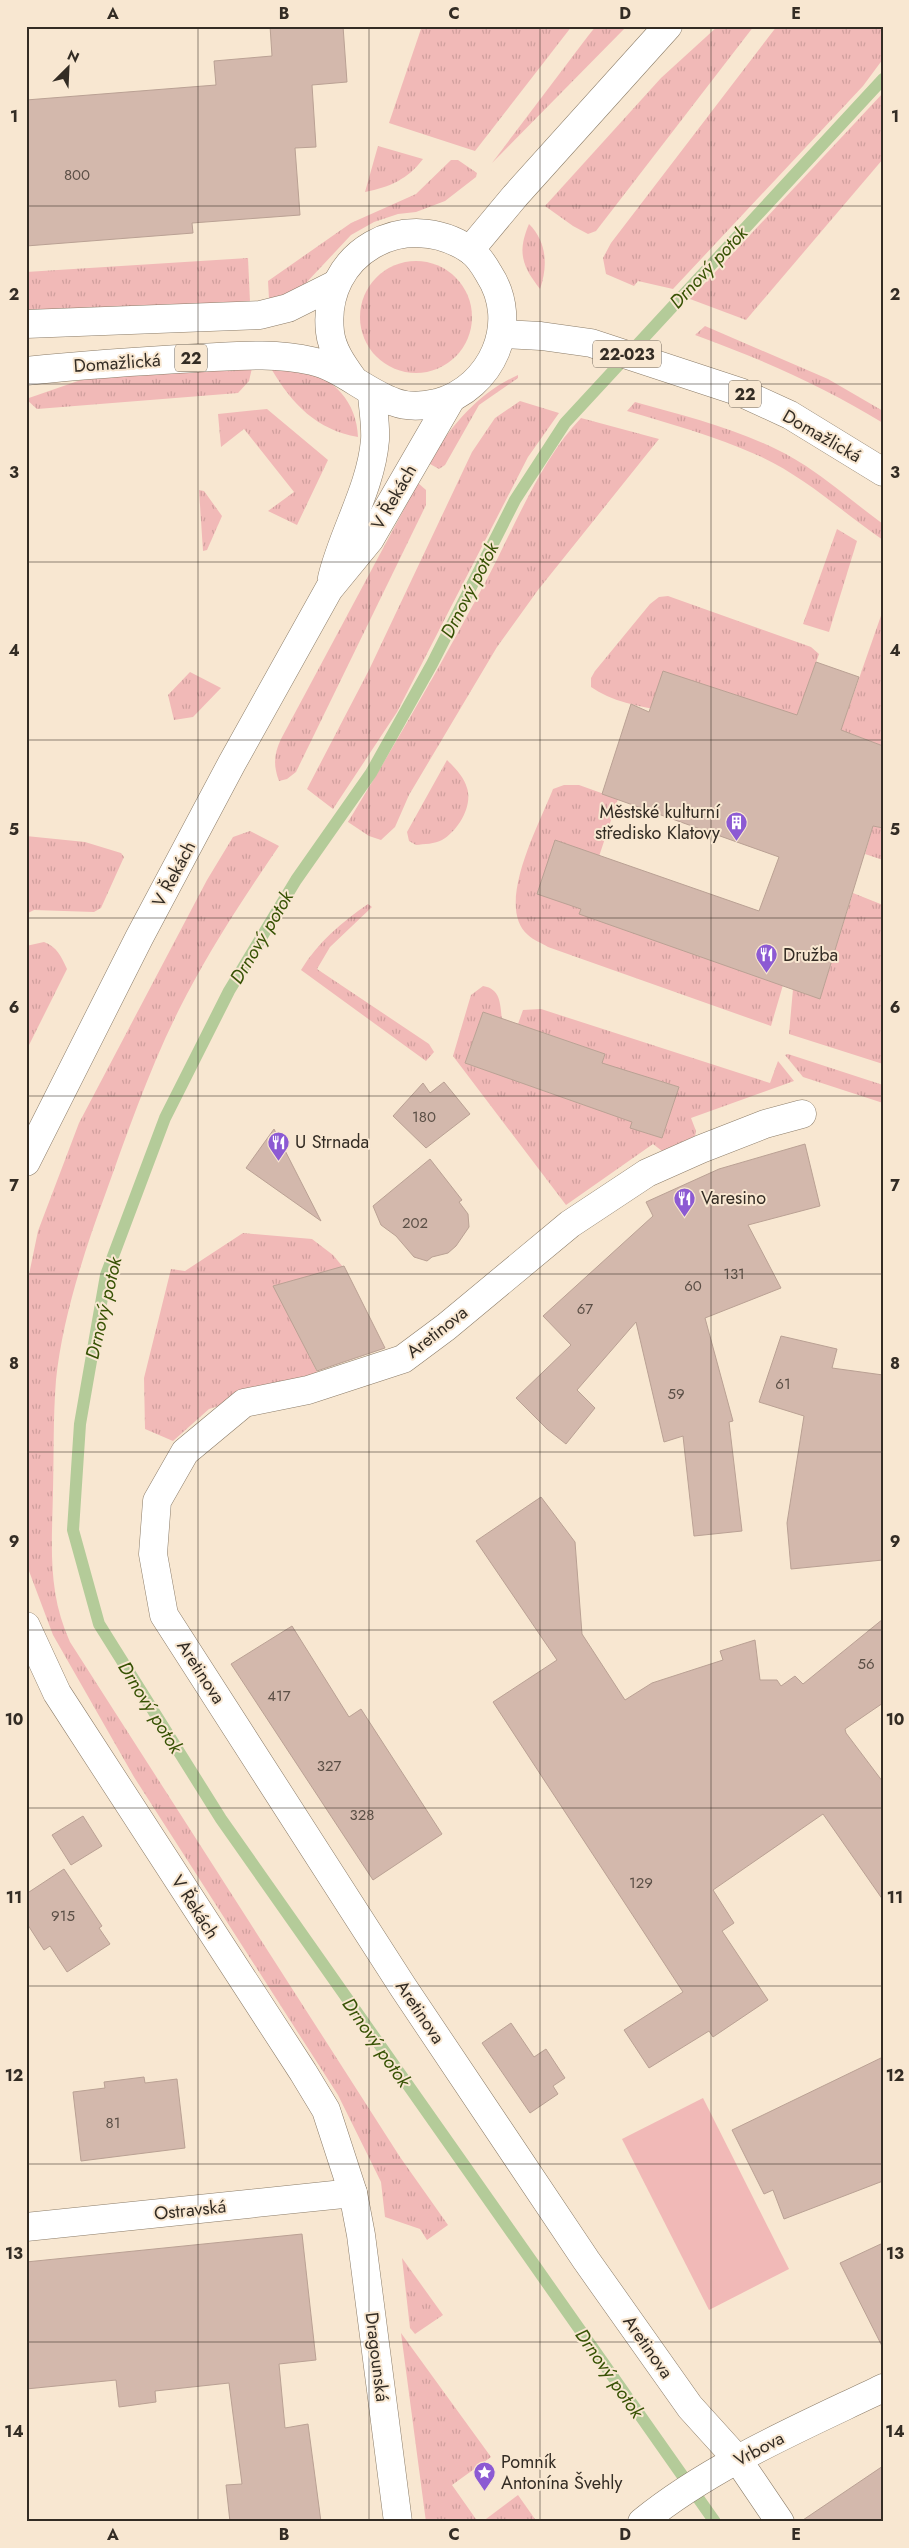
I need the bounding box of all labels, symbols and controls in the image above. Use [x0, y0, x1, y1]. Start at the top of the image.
text: A [106, 2, 119, 25]
text: B [279, 2, 289, 25]
text: C [448, 2, 460, 25]
text: D [619, 2, 631, 25]
text: E [791, 2, 801, 25]
north arrow [42, 42, 92, 92]
text: N [64, 45, 82, 68]
text: 1 [10, 105, 18, 128]
text: 1 [891, 105, 899, 128]
house number: 800 [64, 164, 90, 186]
water label: Drnový potok [663, 219, 754, 315]
text: 2 [9, 283, 19, 306]
text: 2 [890, 283, 900, 306]
road number: 22-023 [593, 340, 661, 368]
road number: 22 [175, 344, 207, 372]
street label: Domažlická [73, 347, 161, 379]
road number: 22 [729, 380, 761, 408]
street label: Domažlická [778, 403, 866, 469]
street label: V Řekách [365, 460, 423, 534]
text: 3 [9, 461, 19, 484]
text: 3 [890, 461, 900, 484]
water label: Drnový potok [434, 537, 505, 643]
text: 4 [8, 639, 20, 662]
text: 4 [889, 639, 901, 662]
place label: Městské kulturní středisko Klatovy [595, 799, 721, 846]
building icon: Městské kulturní středisko Klatovy [724, 810, 748, 841]
text: 5 [9, 818, 19, 841]
text: 5 [890, 818, 900, 841]
street label: V Řekách [146, 836, 202, 912]
water label: Drnový potok [223, 885, 300, 989]
place label: Družba [783, 942, 838, 968]
restaurant icon: Družba [755, 943, 779, 974]
text: 6 [9, 996, 19, 1019]
text: 6 [890, 996, 900, 1019]
house number: 180 [412, 1106, 436, 1128]
place label: U Strnada [295, 1129, 369, 1155]
restaurant icon: U Strnada [267, 1130, 291, 1161]
text: 7 [9, 1174, 19, 1197]
text: 7 [890, 1174, 900, 1197]
place label: Varesino [701, 1185, 766, 1211]
restaurant icon: Varesino [673, 1186, 697, 1217]
house number: 202 [402, 1212, 428, 1234]
water label: Drnový potok [79, 1254, 129, 1362]
house number: 131 [723, 1263, 745, 1285]
house number: 60 [684, 1275, 702, 1297]
house number: 67 [577, 1298, 593, 1320]
street label: Aretinova [401, 1300, 473, 1364]
text: 8 [9, 1352, 19, 1375]
text: 8 [890, 1352, 900, 1375]
house number: 61 [775, 1373, 791, 1395]
house number: 59 [667, 1383, 685, 1405]
text: 9 [9, 1530, 19, 1553]
text: 9 [890, 1530, 900, 1553]
street label: Aretinova [171, 1635, 231, 1709]
house number: 56 [857, 1653, 875, 1675]
water label: Drnový potok [112, 1656, 190, 1759]
house number: 417 [267, 1685, 291, 1707]
text: 10 [5, 1708, 23, 1731]
text: 10 [886, 1708, 904, 1731]
house number: 327 [317, 1755, 341, 1777]
house number: 328 [350, 1804, 374, 1826]
street label: V Řekách [165, 1870, 225, 1944]
house number: 129 [629, 1872, 653, 1894]
text: 11 [6, 1886, 22, 1909]
text: 11 [887, 1886, 903, 1909]
house number: 915 [51, 1905, 75, 1927]
street label: Aretinova [389, 1975, 451, 2049]
water label: Drnový potok [336, 1992, 418, 2093]
text: 12 [5, 2064, 23, 2087]
text: 12 [886, 2064, 904, 2087]
house number: 81 [106, 2112, 120, 2134]
street label: Ostravská [153, 2193, 227, 2227]
text: 13 [5, 2242, 23, 2265]
text: 13 [886, 2242, 904, 2265]
street label: Aretinova [617, 2310, 679, 2384]
street label: Dragounská [359, 2311, 395, 2403]
water label: Drnový potok [569, 2323, 651, 2424]
text: 14 [4, 2420, 24, 2443]
text: 14 [885, 2420, 905, 2443]
street label: Vrbova [729, 2425, 789, 2473]
place label: Pomník Antonína Švehly [501, 2449, 622, 2496]
place icon: Pomník Antonína Švehly [473, 2460, 497, 2491]
text: A [106, 2523, 119, 2546]
text: B [279, 2523, 289, 2546]
text: C [448, 2523, 460, 2546]
text: D [619, 2523, 631, 2546]
text: E [791, 2523, 801, 2546]

